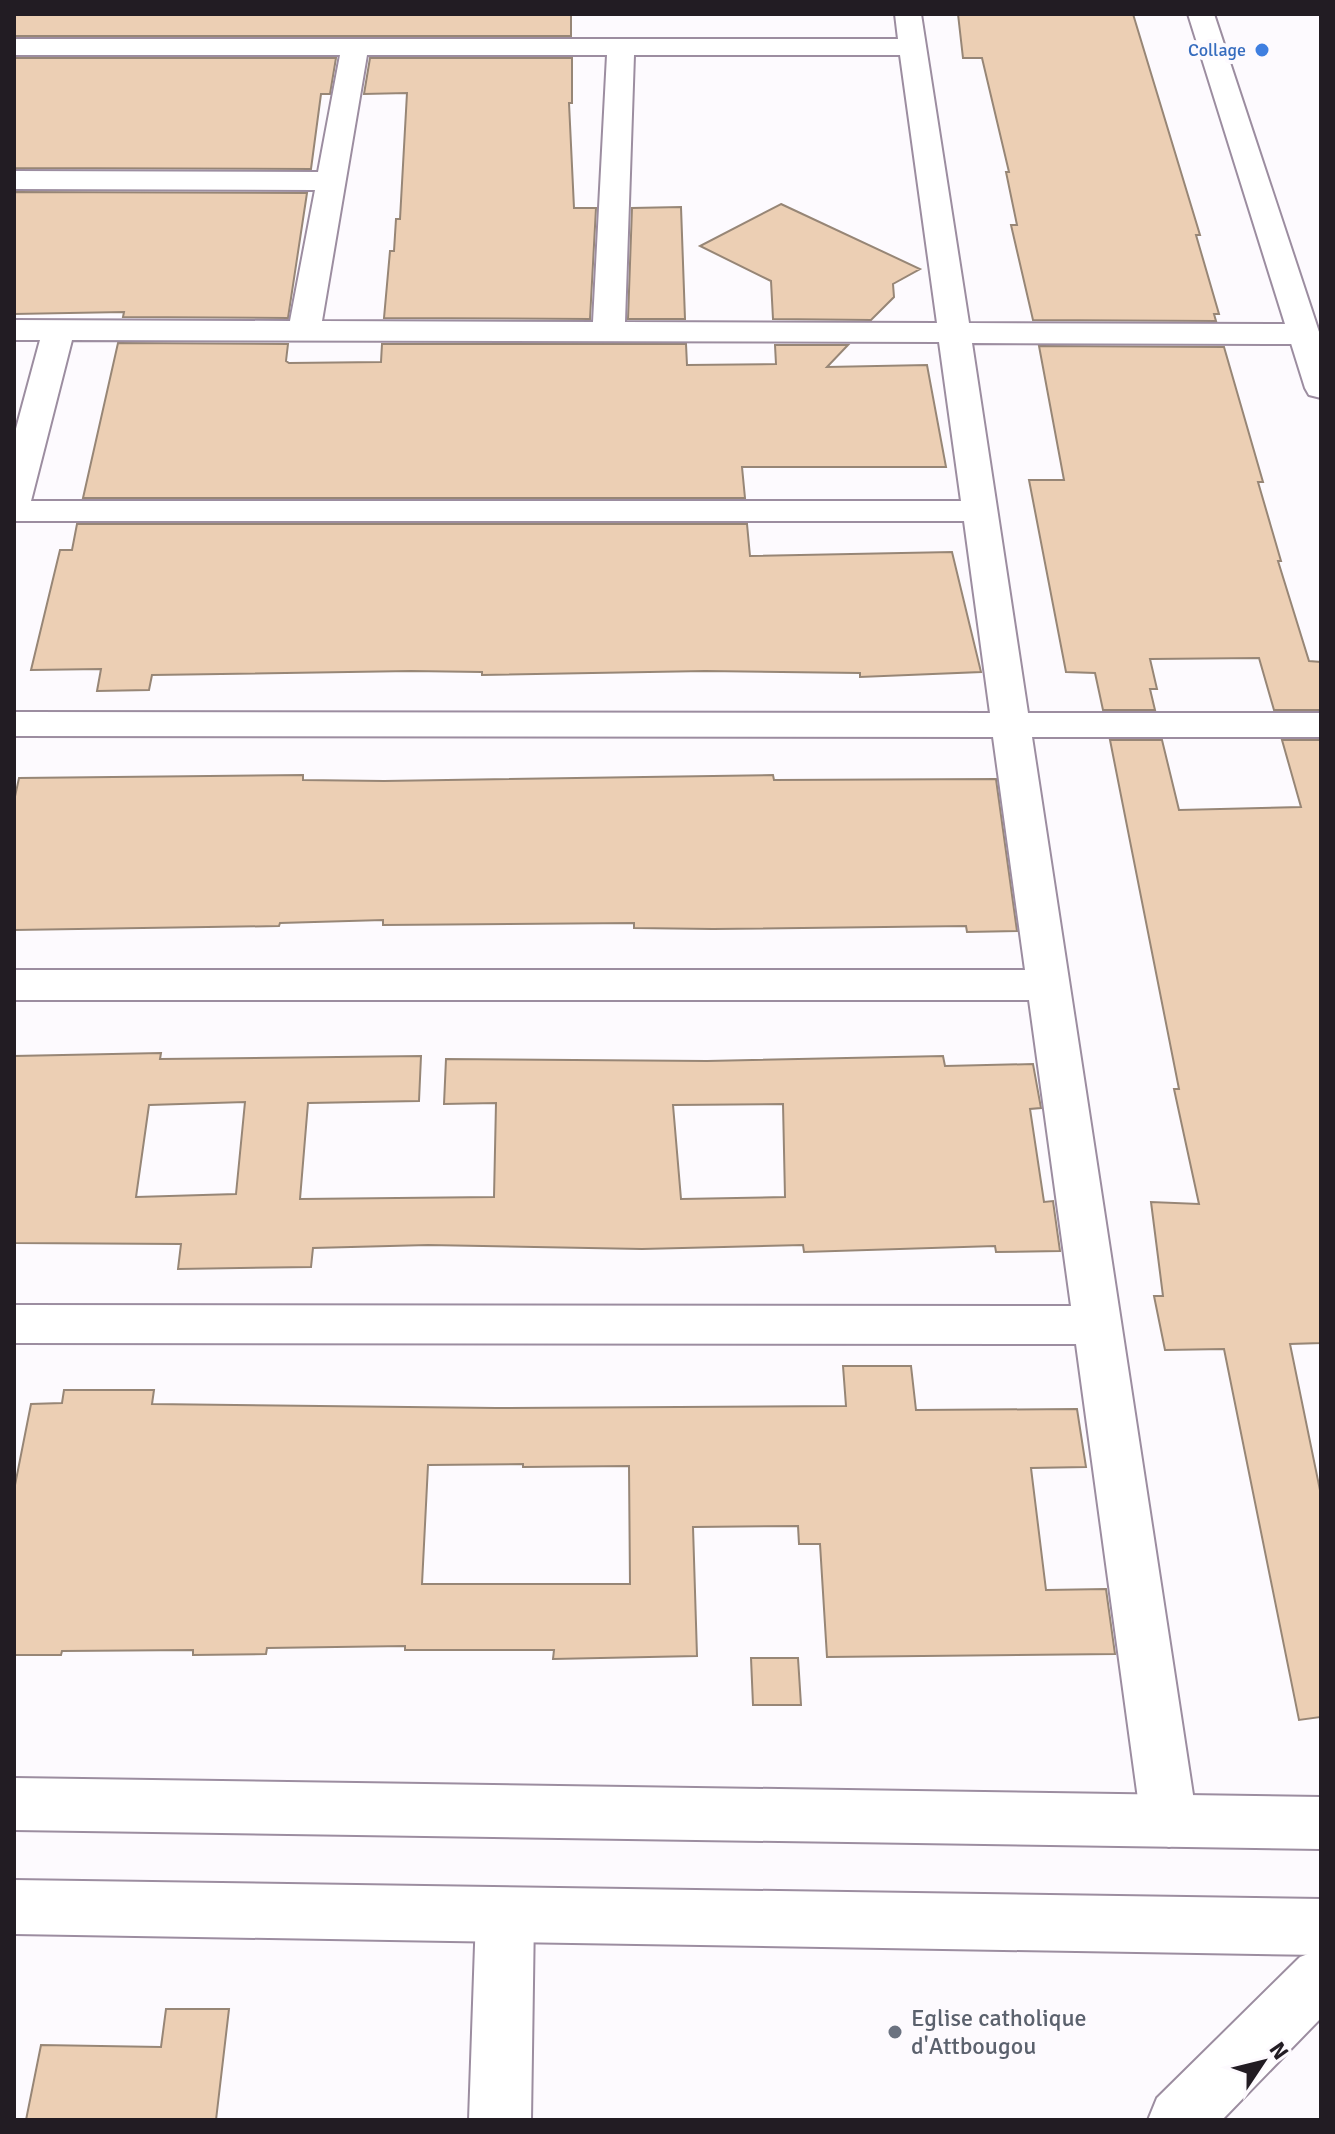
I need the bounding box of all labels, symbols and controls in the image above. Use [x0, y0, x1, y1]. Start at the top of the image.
place label: Collage [1188, 39, 1246, 61]
marker: Collage [1253, 41, 1271, 59]
place label: Eglise catholique d'Attbougou [911, 2003, 1087, 2061]
north arrow [1223, 2022, 1303, 2102]
marker: Eglise catholique d'Attbougou [886, 2023, 904, 2041]
text: N [1264, 2037, 1294, 2065]

